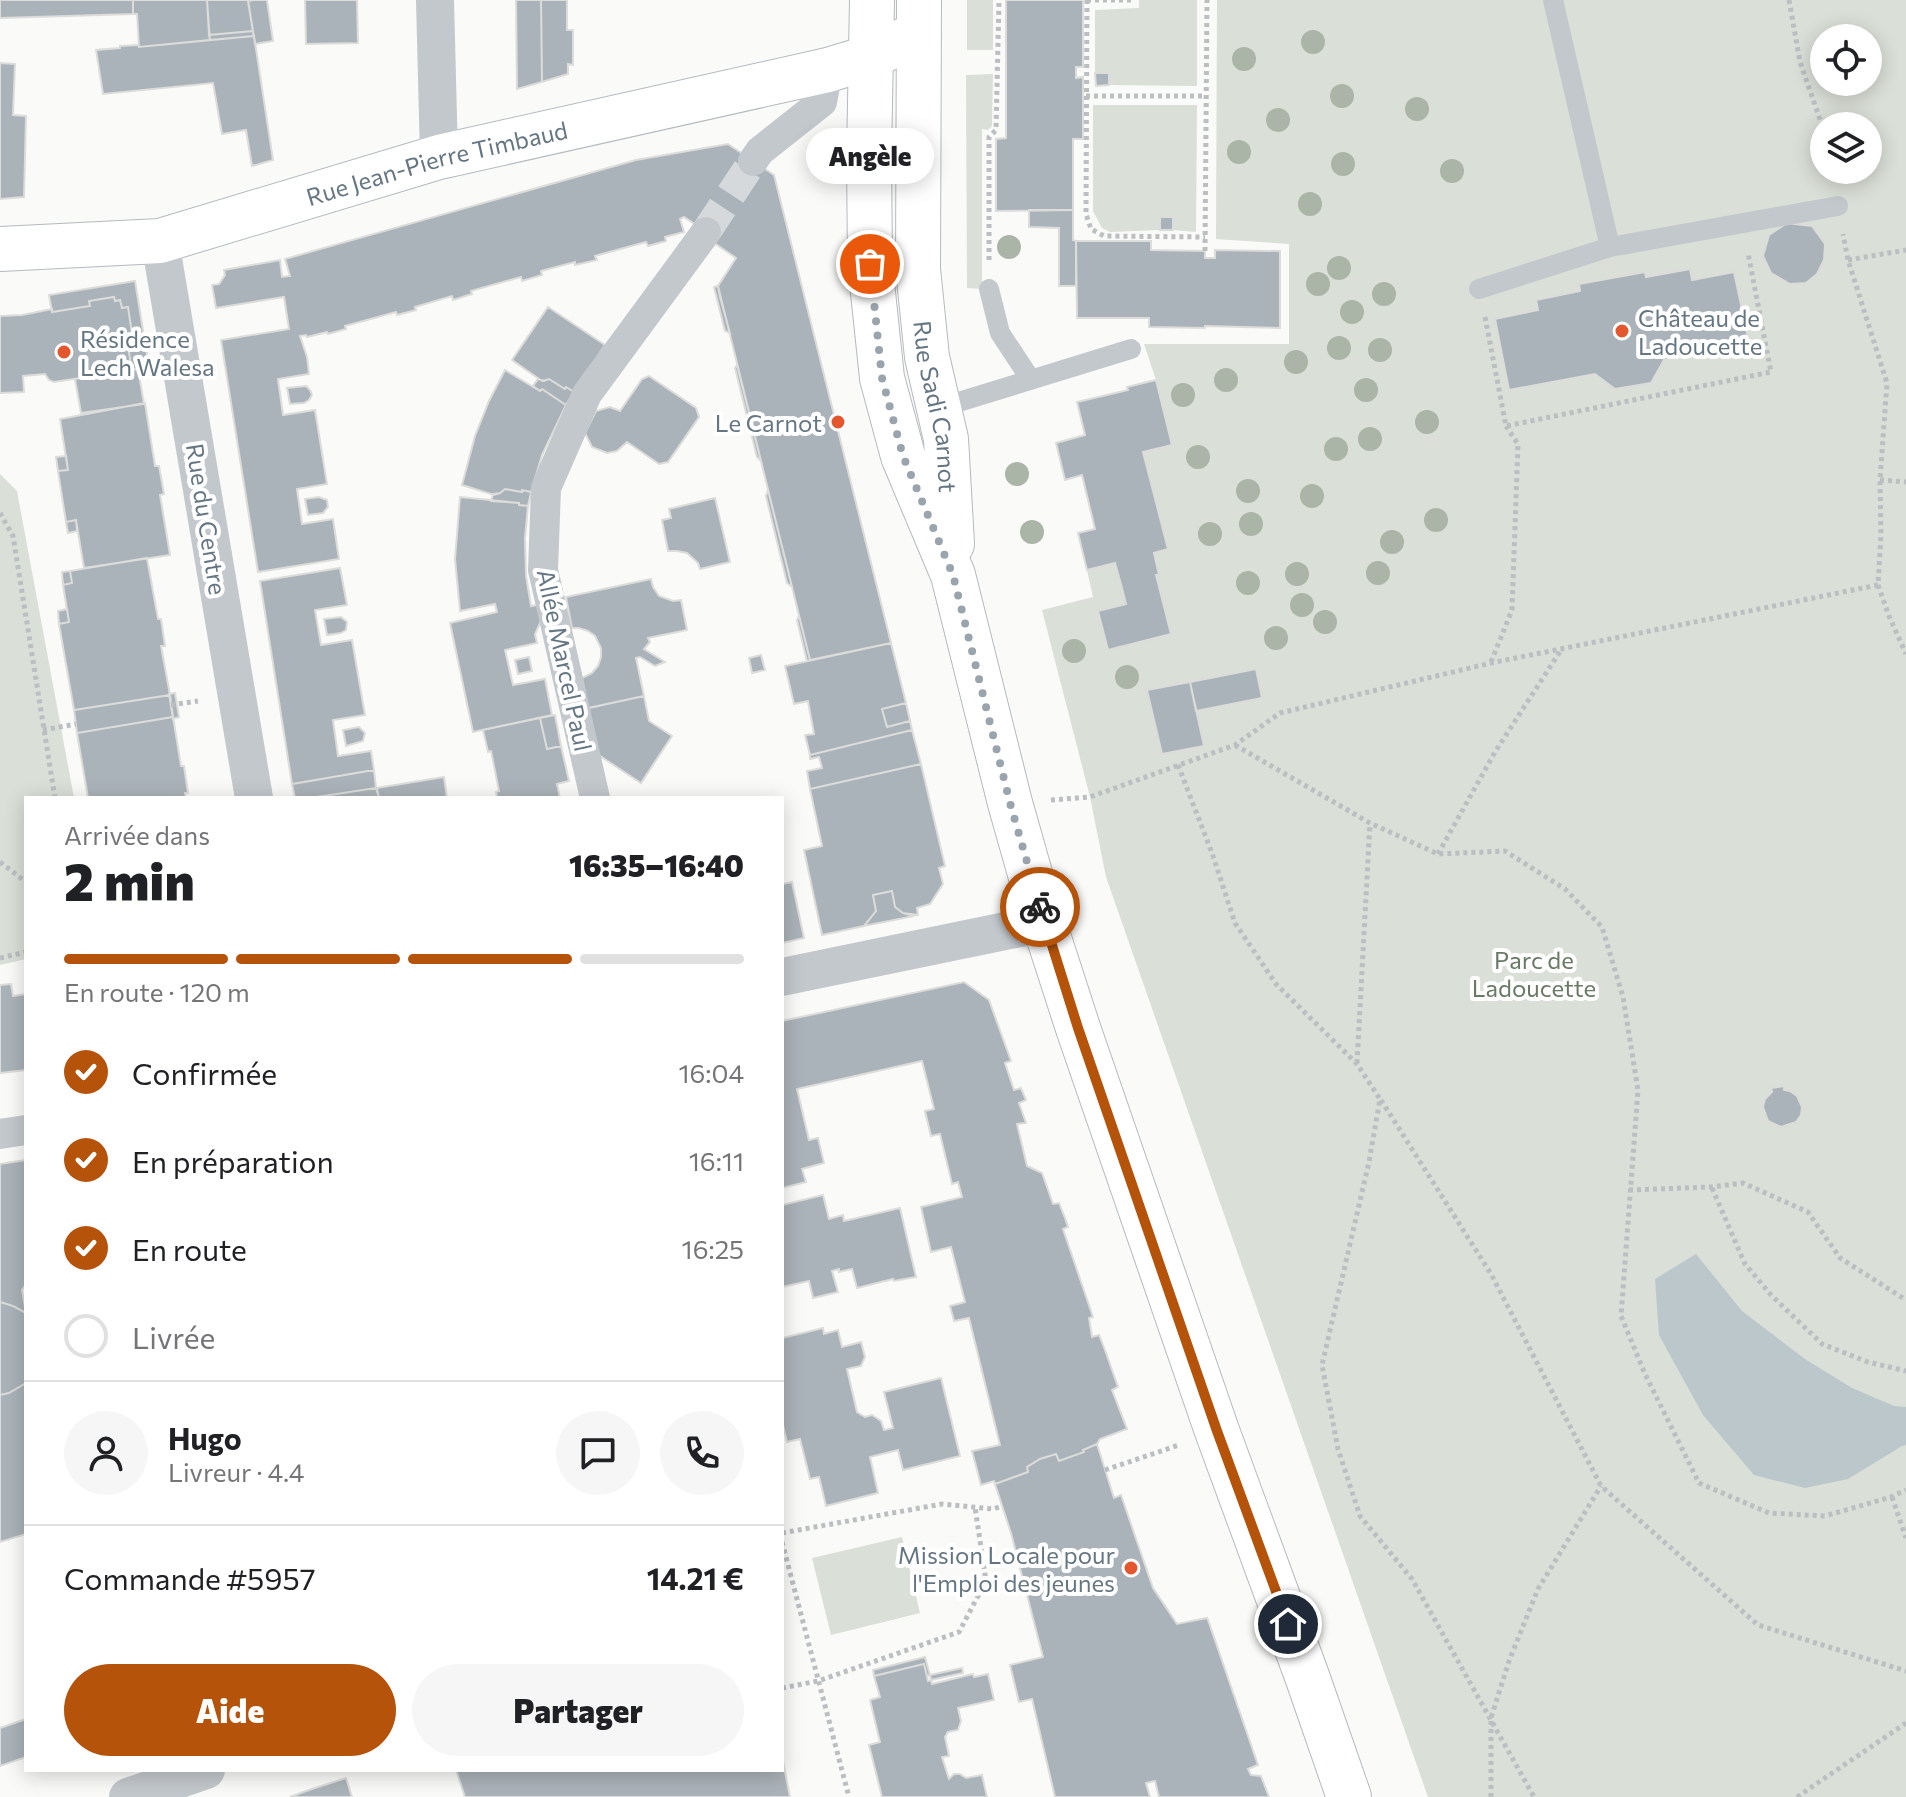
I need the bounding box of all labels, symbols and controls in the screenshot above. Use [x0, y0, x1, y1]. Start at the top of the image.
map controls [1810, 24, 1882, 184]
button: locate [1810, 24, 1882, 96]
button: layers [1810, 112, 1882, 184]
street label: Rue Jean-Pierre Timbaud [302, 114, 570, 211]
callout: Angèle [806, 128, 934, 184]
text: Angèle [828, 140, 912, 171]
pin [836, 230, 904, 298]
icon: bag [848, 242, 892, 286]
place label: Château de Ladoucette [1638, 303, 1762, 360]
street label: Rue Sadi Carnot [909, 319, 964, 493]
marker: Château de Ladoucette [1613, 322, 1631, 340]
place label: Résidence Lech Walesa [80, 324, 215, 381]
marker: Résidence Lech Walesa [55, 343, 73, 361]
place label: Le Carnot [715, 408, 822, 437]
marker: Le Carnot [829, 413, 847, 431]
street label: Rue du Centre [181, 441, 233, 597]
street label: Allée Marcel Paul [532, 566, 598, 754]
text: Arrivée dans [64, 819, 210, 850]
text: 16:35–16:40 [569, 846, 744, 883]
text: 2 min [64, 848, 195, 912]
courier [1000, 867, 1080, 947]
icon: bike [1018, 885, 1062, 929]
park label: Parc de Ladoucette [1472, 945, 1596, 1002]
text: En route · 120 m [64, 976, 250, 1007]
icon: check [64, 1050, 108, 1094]
text: Confirmée [132, 1054, 277, 1091]
text: 16:04 [678, 1057, 744, 1088]
icon: check [64, 1138, 108, 1182]
text: En préparation [132, 1142, 334, 1179]
text: 16:11 [689, 1145, 744, 1176]
icon: check [64, 1226, 108, 1270]
text: En route [132, 1230, 247, 1267]
text: 16:25 [682, 1233, 744, 1264]
text: Livrée [132, 1318, 215, 1355]
button: person [64, 1411, 148, 1495]
button: chat [556, 1411, 640, 1495]
button: phone [660, 1411, 744, 1495]
text: Hugo [168, 1419, 242, 1456]
text: Livreur · 4.4 [168, 1456, 304, 1487]
place label: Mission Locale pour l'Emploi des jeunes [898, 1540, 1115, 1597]
text: Commande #5957 [64, 1559, 316, 1596]
text: 14.21 € [647, 1559, 744, 1596]
marker: Mission Locale pour l'Emploi des jeunes [1122, 1559, 1140, 1577]
pin [1254, 1590, 1322, 1658]
icon: home [1266, 1602, 1310, 1646]
button: Aide [64, 1664, 396, 1756]
button: Partager [412, 1664, 744, 1756]

